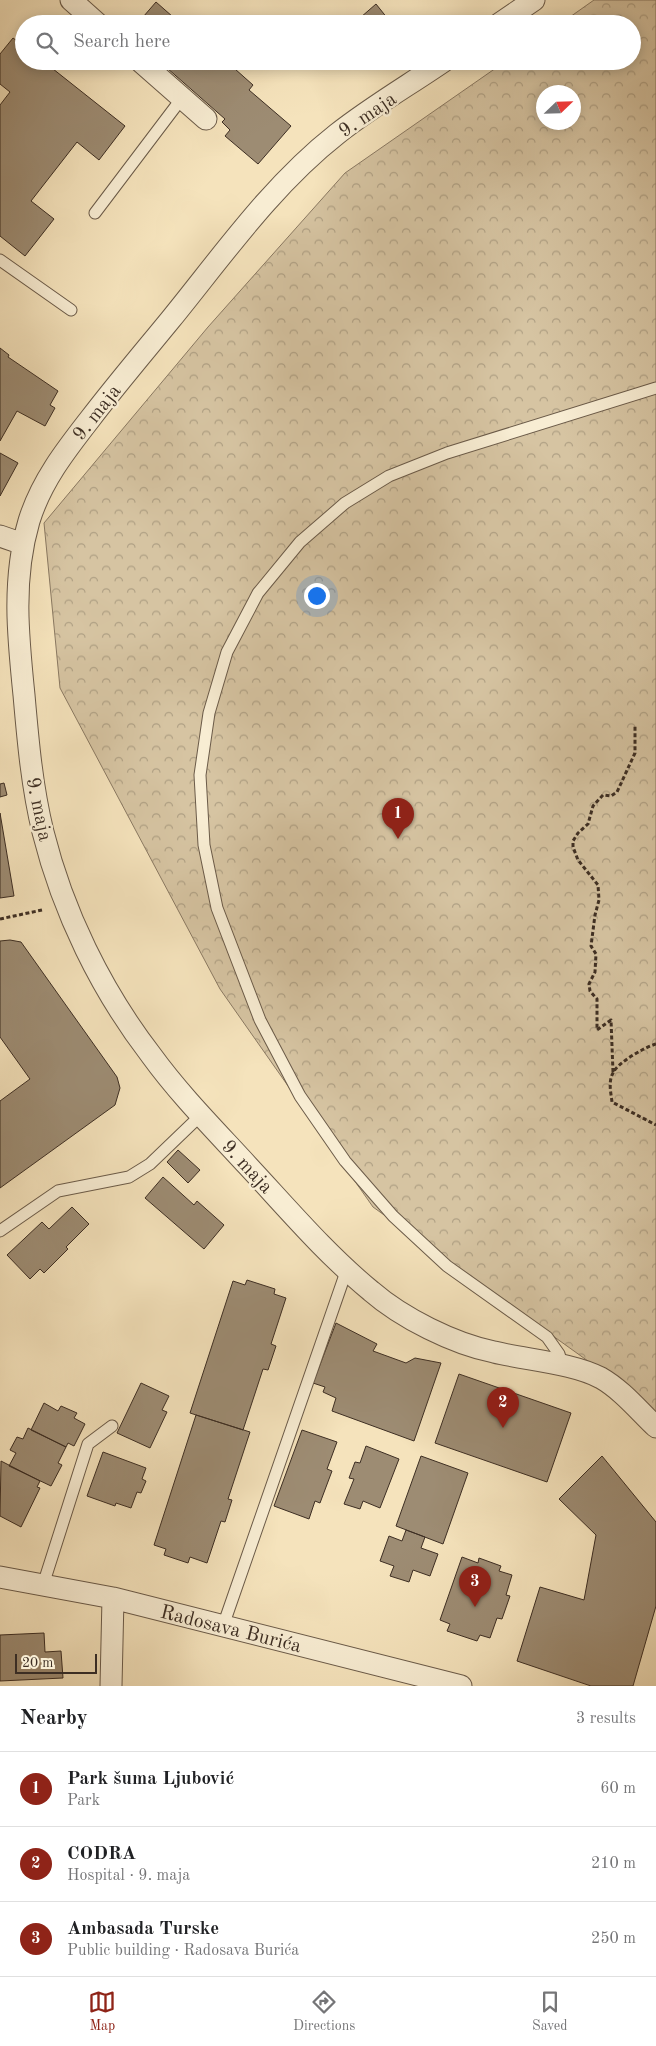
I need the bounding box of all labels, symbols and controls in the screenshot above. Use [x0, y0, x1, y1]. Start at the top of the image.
search box [15, 15, 641, 70]
icon: search [33, 29, 61, 57]
text: Search here [73, 33, 170, 52]
north arrow [536, 85, 581, 130]
street label: 9. maja [336, 89, 401, 142]
street label: 9. maja [70, 381, 125, 445]
your location [304, 583, 330, 609]
street label: 9. maja [22, 776, 55, 843]
pin: 1 [382, 798, 414, 839]
street label: 9. maja [217, 1137, 276, 1198]
pin: 2 [487, 1387, 519, 1428]
pin: 3 [459, 1566, 491, 1607]
street label: Radosava Burića [158, 1603, 303, 1657]
scale bar [15, 1651, 98, 1674]
text: 20 m [22, 1656, 53, 1670]
text: Nearby [20, 1708, 88, 1729]
text: 3 results [576, 1711, 636, 1727]
text: Park šuma Ljubović [67, 1770, 234, 1789]
text: 1 [31, 1781, 41, 1797]
text: 60 m [600, 1781, 636, 1797]
text: Park [67, 1793, 100, 1809]
text: CODRA [67, 1845, 136, 1864]
text: 2 [31, 1856, 41, 1872]
text: 210 m [591, 1856, 636, 1872]
text: Hospital · 9. maja [67, 1868, 190, 1884]
text: Ambasada Turske [67, 1920, 219, 1939]
text: 3 [31, 1931, 41, 1947]
text: 250 m [591, 1931, 636, 1947]
text: Public building · Radosava Burića [67, 1943, 299, 1959]
tab: Map [88, 1988, 116, 2035]
tab: Directions [293, 1988, 355, 2035]
tab: Saved [532, 1988, 568, 2035]

